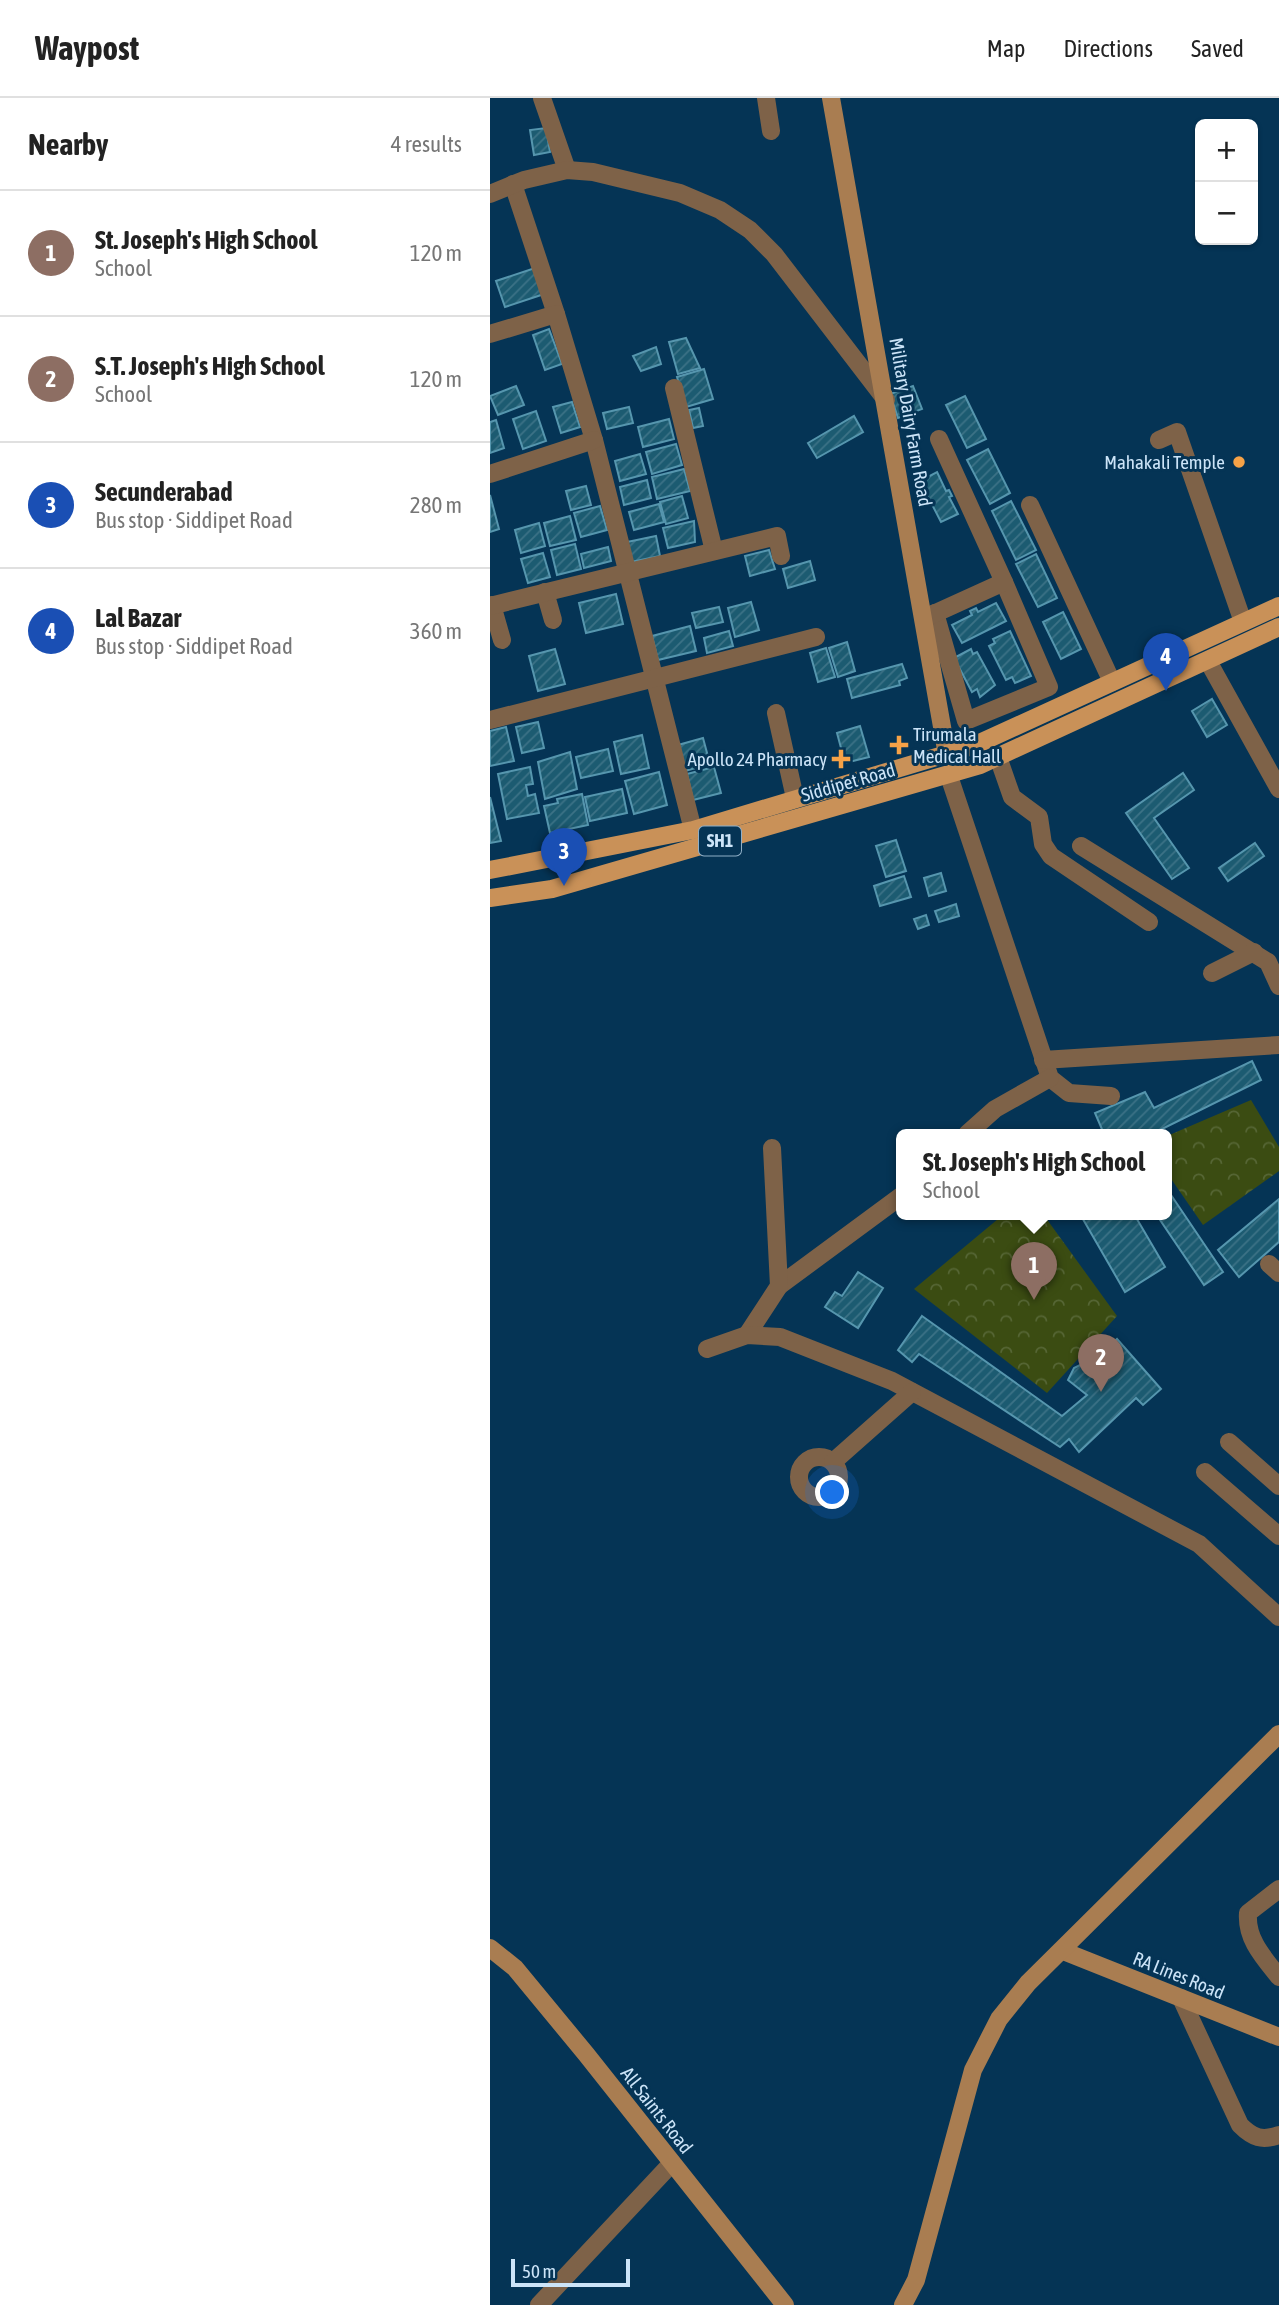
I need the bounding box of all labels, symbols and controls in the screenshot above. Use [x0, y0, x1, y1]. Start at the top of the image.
text: Waypost [35, 29, 139, 67]
text: Map [987, 35, 1025, 62]
text: Directions [1063, 35, 1153, 62]
text: Saved [1191, 35, 1244, 62]
map controls [1195, 119, 1258, 245]
button: + [1195, 119, 1258, 182]
text: Nearby [28, 127, 108, 161]
text: 4 results [391, 131, 462, 157]
button: − [1195, 182, 1258, 245]
text: St. Joseph's High School [95, 225, 317, 255]
text: 1 [46, 240, 56, 266]
text: 120 m [410, 240, 462, 266]
text: School [95, 255, 152, 281]
street label: Military Dairy Farm Road [885, 336, 937, 508]
text: S.T. Joseph's High School [95, 351, 325, 381]
text: 2 [46, 366, 56, 392]
text: 120 m [410, 366, 462, 392]
text: School [95, 381, 152, 407]
place label: Mahakali Temple [1104, 451, 1225, 473]
marker: Mahakali Temple [1231, 454, 1247, 470]
text: Secunderabad [95, 477, 233, 507]
text: 3 [46, 492, 56, 518]
text: 280 m [410, 492, 462, 518]
text: Bus stop · Siddipet Road [95, 507, 293, 533]
text: Lal Bazar [95, 603, 181, 633]
text: 4 [46, 618, 56, 644]
text: 360 m [410, 618, 462, 644]
text: Bus stop · Siddipet Road [95, 633, 293, 659]
pin: 4 [1143, 633, 1189, 691]
place label: Tirumala Medical Hall [913, 723, 1001, 767]
marker: Tirumala Medical Hall [891, 737, 907, 753]
place label: Apollo 24 Pharmacy [688, 748, 827, 770]
marker: Apollo 24 Pharmacy [833, 751, 849, 767]
street label: Siddipet Road [798, 758, 898, 806]
road number: SH1 [699, 826, 741, 856]
pin: 3 [541, 828, 587, 886]
popup [896, 1129, 1172, 1220]
text: St. Joseph's High School [923, 1147, 1145, 1177]
text: School [923, 1177, 980, 1203]
pin: 1 [1011, 1242, 1057, 1300]
pin: 2 [1078, 1334, 1124, 1392]
your location [815, 1475, 849, 1509]
street label: RA Lines Road [1130, 1947, 1228, 2003]
street label: All Saints Road [616, 2062, 698, 2158]
scale bar [511, 2256, 630, 2288]
text: 50 m [522, 2260, 556, 2282]

